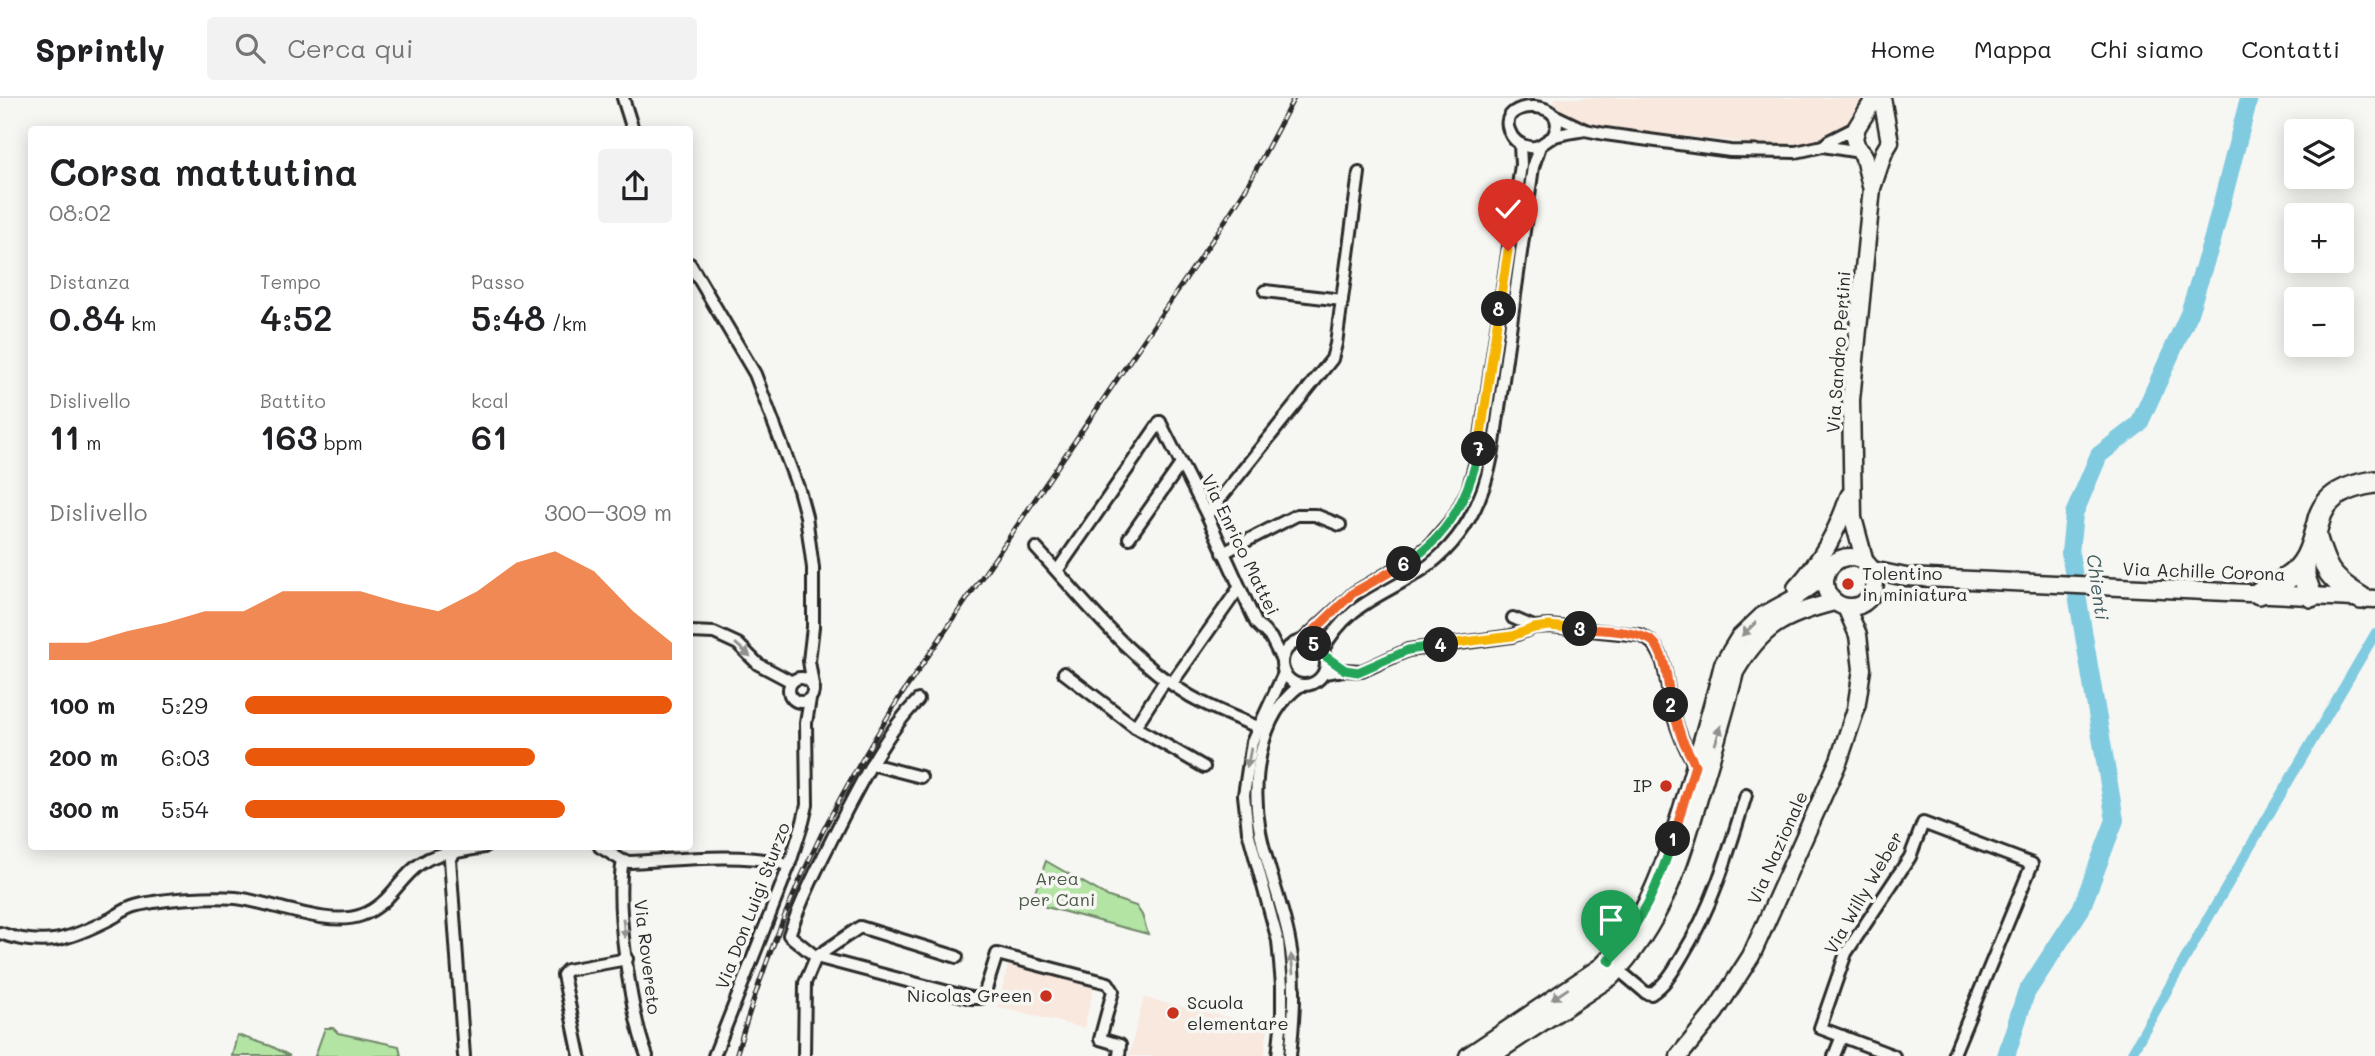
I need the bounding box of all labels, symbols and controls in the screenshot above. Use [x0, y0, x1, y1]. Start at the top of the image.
search box [207, 17, 697, 80]
text: Sprintly [35, 27, 165, 70]
icon: search [231, 29, 269, 67]
text: Cerca qui [287, 31, 414, 65]
text: Home [1870, 33, 1936, 64]
text: Mappa [1974, 33, 2052, 64]
text: Chi siamo [2090, 33, 2203, 64]
text: Contatti [2241, 33, 2340, 64]
map controls [2284, 119, 2354, 357]
button: layers [2284, 119, 2354, 189]
text: Corsa mattutina [49, 146, 358, 196]
button: share [598, 149, 672, 223]
pin [1478, 179, 1538, 251]
icon: check [1489, 190, 1527, 228]
text: 08:02 [49, 197, 111, 227]
button: + [2284, 203, 2354, 273]
text: Distanza [49, 269, 130, 294]
text: Tempo [260, 269, 320, 294]
text: Passo [471, 269, 524, 294]
street label: Via Sandro Pertini [1820, 270, 1856, 434]
button: − [2284, 287, 2354, 357]
pin: 8 [1482, 292, 1516, 326]
text: 0.84 [49, 294, 125, 340]
text: 4:52 [260, 294, 333, 340]
text: 5:48 [471, 294, 546, 340]
text: 8 [1493, 296, 1504, 321]
text: km [125, 311, 156, 336]
text: /km [546, 311, 587, 336]
text: Dislivello [49, 388, 130, 413]
text: Battito [260, 388, 326, 413]
text: kcal [471, 388, 509, 413]
text: 11 [49, 413, 80, 459]
text: 163 [260, 413, 318, 459]
text: 61 [471, 413, 508, 459]
text: m [80, 430, 101, 455]
text: bpm [318, 430, 363, 455]
pin: 7 [1462, 432, 1496, 466]
text: 7 [1473, 436, 1484, 461]
street label: Via Enrico Mattei [1196, 470, 1285, 619]
text: Dislivello [49, 497, 147, 527]
text: 300–309 m [544, 497, 672, 527]
pin: 6 [1386, 546, 1422, 582]
text: 6 [1398, 551, 1409, 576]
water label: Chienti [2081, 552, 2116, 622]
street label: Via Achille Corona [2122, 556, 2286, 586]
place label: Tolentino in miniatura [1862, 561, 1968, 606]
marker: Tolentino in miniatura [1840, 576, 1856, 592]
pin: 3 [1562, 612, 1598, 646]
text: 3 [1574, 616, 1585, 641]
one-way arrow [1741, 620, 1758, 636]
pin: 5 [1296, 626, 1332, 662]
pin: 4 [1424, 628, 1458, 662]
text: 5 [1308, 631, 1319, 656]
text: 4 [1434, 632, 1447, 657]
one-way arrow [734, 642, 752, 658]
pin: 2 [1654, 688, 1688, 722]
text: 100 m [49, 690, 115, 720]
text: 5:29 [161, 690, 208, 720]
text: 2 [1665, 692, 1676, 717]
one-way arrow [1713, 724, 1723, 745]
text: 200 m [49, 742, 118, 772]
text: 6:03 [161, 742, 210, 772]
one-way arrow [1243, 747, 1254, 769]
place label: IP [1633, 773, 1652, 797]
marker: IP [1658, 778, 1674, 794]
street label: Via Nazionale [1741, 787, 1813, 908]
text: 300 m [49, 794, 119, 824]
text: 5:54 [161, 794, 208, 824]
street label: Via Don Luigi Sturzo [709, 818, 795, 993]
pin: 1 [1656, 822, 1690, 856]
text: 1 [1668, 826, 1677, 851]
street label: Via Willy Weber [1818, 827, 1908, 958]
park label: Area per Cani [1019, 866, 1095, 911]
pin [1581, 890, 1641, 962]
street label: Via Rovereto [629, 898, 667, 1016]
icon: arrive [1592, 901, 1630, 939]
one-way arrow [618, 918, 629, 940]
one-way arrow [1286, 952, 1297, 974]
place label: Nicolas Green [907, 983, 1032, 1007]
one-way arrow [1551, 987, 1570, 1000]
marker: Nicolas Green [1038, 988, 1054, 1004]
place label: Scuola elementare [1187, 990, 1289, 1035]
marker: Scuola elementare [1165, 1005, 1181, 1021]

